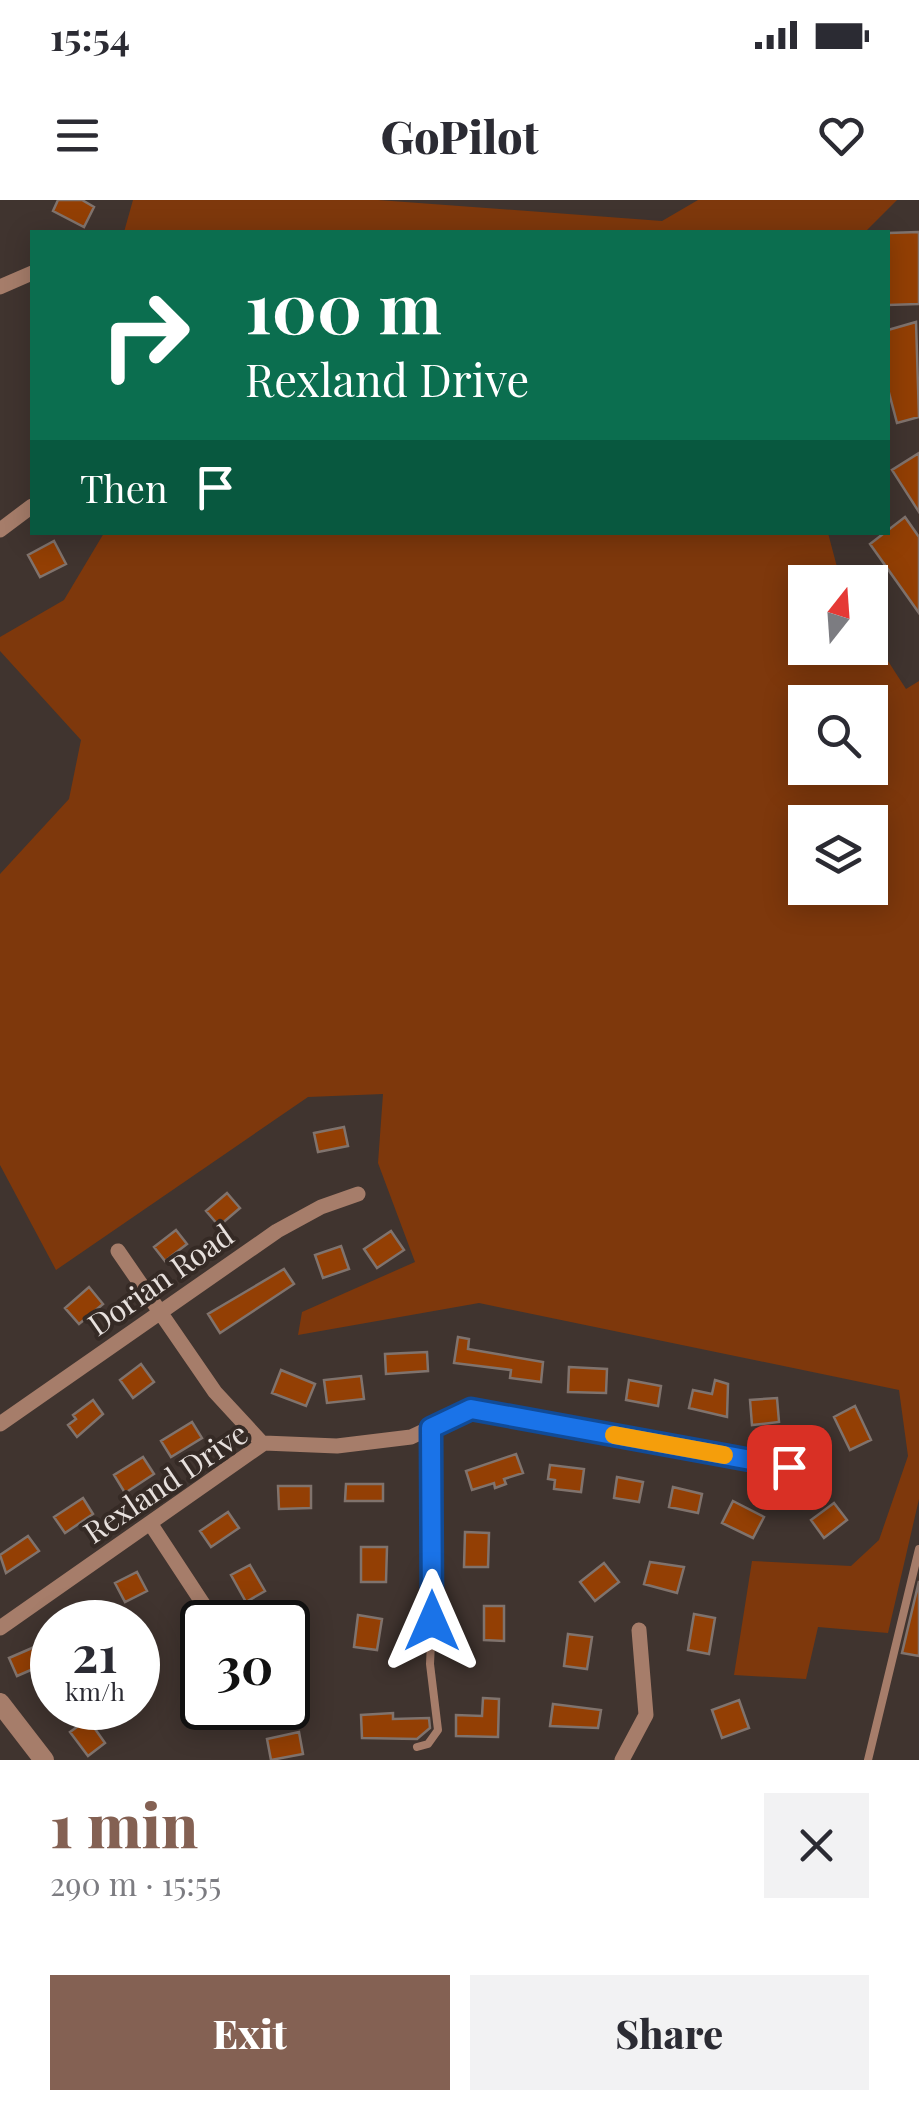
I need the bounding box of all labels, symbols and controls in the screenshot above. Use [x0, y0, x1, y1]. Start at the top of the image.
text: 15:54 [50, 10, 130, 61]
text: GoPilot [381, 105, 538, 165]
icon: menu [50, 108, 105, 163]
icon: heart [814, 108, 869, 163]
text: 100 m [245, 258, 442, 352]
icon: right [80, 270, 210, 400]
text: Rexland Drive [245, 348, 529, 408]
icon: arrive [188, 460, 243, 515]
text: Then [80, 462, 168, 513]
north arrow [788, 565, 888, 665]
map controls [788, 565, 888, 905]
button: search [788, 685, 888, 785]
button: layers [788, 805, 888, 905]
street label: Dorian Road [79, 1214, 241, 1344]
street label: Rexland Drive [75, 1412, 255, 1552]
pin [747, 1425, 832, 1510]
icon: arrive [762, 1440, 817, 1495]
position arrow [380, 1569, 484, 1673]
speed limit sign: 30 [180, 1600, 310, 1730]
text: 21 [72, 1619, 118, 1686]
text: km/h [65, 1674, 125, 1707]
text: 1 min [50, 1783, 198, 1863]
button: close [764, 1793, 869, 1898]
text: 290 m · 15:55 [50, 1861, 221, 1904]
button: Exit [50, 1975, 450, 2090]
button: Share [470, 1975, 869, 2090]

